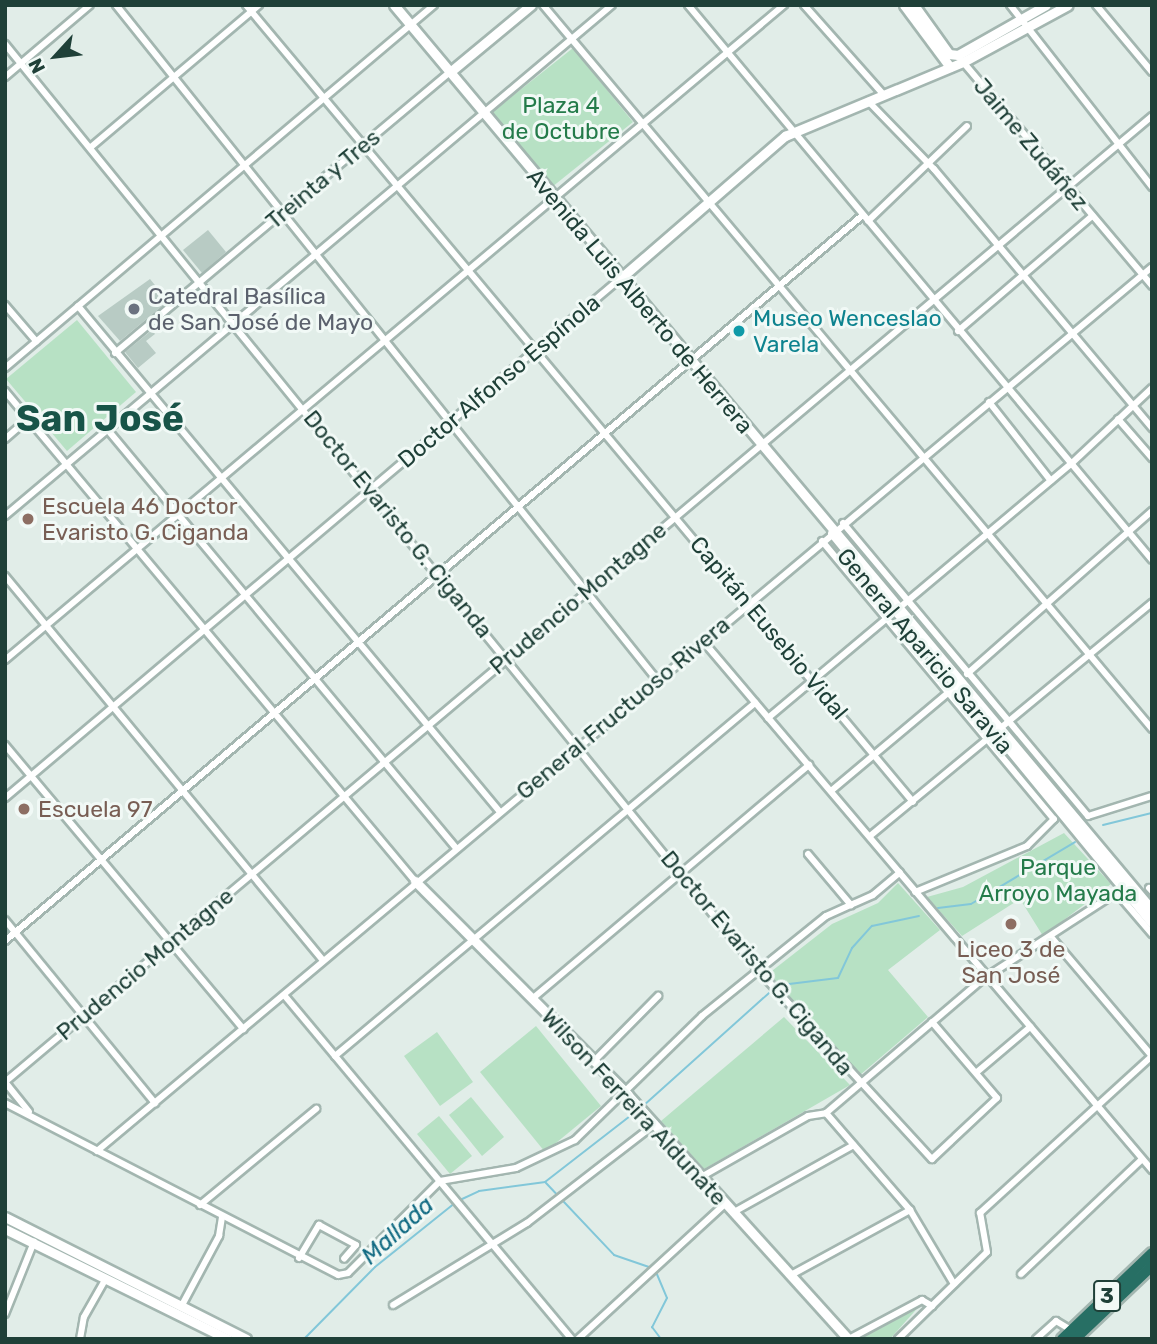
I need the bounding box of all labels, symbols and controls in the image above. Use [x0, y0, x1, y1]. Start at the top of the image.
north arrow [21, 21, 91, 91]
text: N [23, 54, 50, 77]
street label: Jaime Zudáñez [968, 72, 1094, 216]
park label: Plaza 4 de Octubre [502, 91, 620, 145]
street label: Treinta y Tres [260, 123, 386, 235]
street label: Avenida Luis Alberto de Herrera [521, 163, 759, 439]
place label: Catedral Basílica de San José de Mayo [148, 282, 373, 336]
street label: Doctor Alfonso Espínola [392, 288, 606, 474]
marker: Catedral Basílica de San José de Mayo [126, 301, 142, 317]
place label: Museo Wenceslao Varela [753, 304, 942, 358]
marker: Museo Wenceslao Varela [731, 323, 747, 339]
district label: San José [16, 396, 184, 440]
street label: Doctor Evaristo G. Ciganda [298, 405, 498, 643]
place label: Escuela 46 Doctor Evaristo G. Ciganda [42, 492, 249, 546]
marker: Escuela 46 Doctor Evaristo G. Ciganda [20, 511, 36, 527]
street label: Prudencio Montagne [484, 516, 672, 680]
street label: Capitán Eusebio Vidal [684, 530, 854, 726]
street label: General Aparicio Saravia [831, 543, 1019, 759]
street label: General Fructuoso Rivera [511, 611, 735, 805]
place label: Escuela 97 [38, 795, 152, 823]
marker: Escuela 97 [16, 801, 32, 817]
street label: Doctor Evaristo G. Ciganda [655, 845, 859, 1081]
park label: Parque Arroyo Mayada [979, 853, 1137, 907]
street label: Prudencio Montagne [51, 882, 239, 1046]
marker: Liceo 3 de San José [1003, 916, 1019, 932]
place label: Liceo 3 de San José [957, 935, 1065, 989]
street label: Wilson Ferreira Aldunate [535, 1003, 733, 1211]
water label: Mallada [356, 1191, 440, 1271]
road number: 3 [1093, 1278, 1121, 1314]

